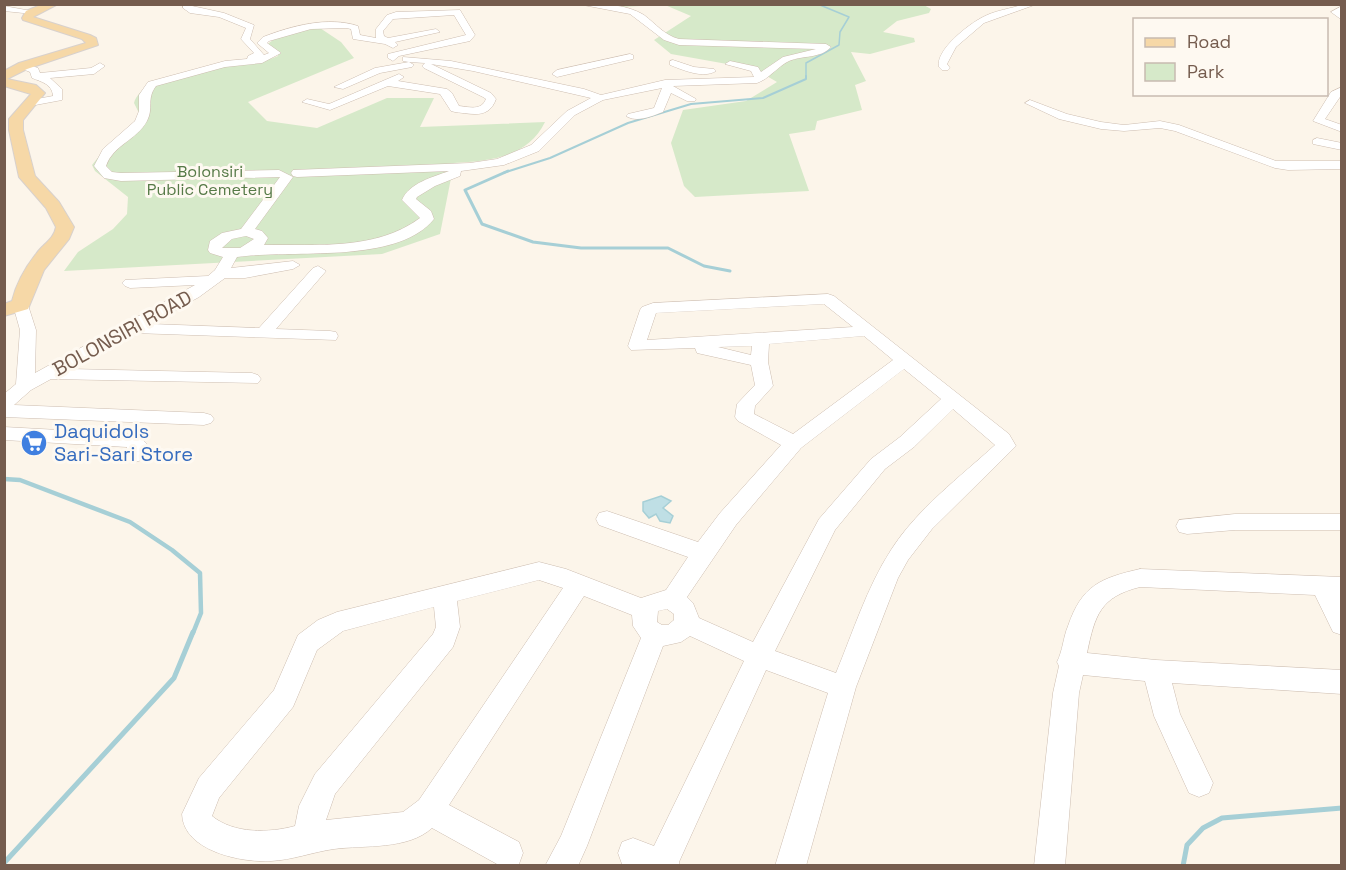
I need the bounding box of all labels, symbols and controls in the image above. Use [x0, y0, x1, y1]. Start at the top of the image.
legend [1133, 18, 1328, 96]
text: Road [1187, 30, 1231, 53]
text: Park [1187, 60, 1225, 83]
park label: Bolonsiri Public Cemetery [147, 161, 273, 200]
street label: BOLONSIRI ROAD [48, 284, 196, 382]
place label: Daquidols Sari-Sari Store [54, 418, 193, 467]
supermarket icon: Daquidols Sari-Sari Store [19, 428, 49, 458]

